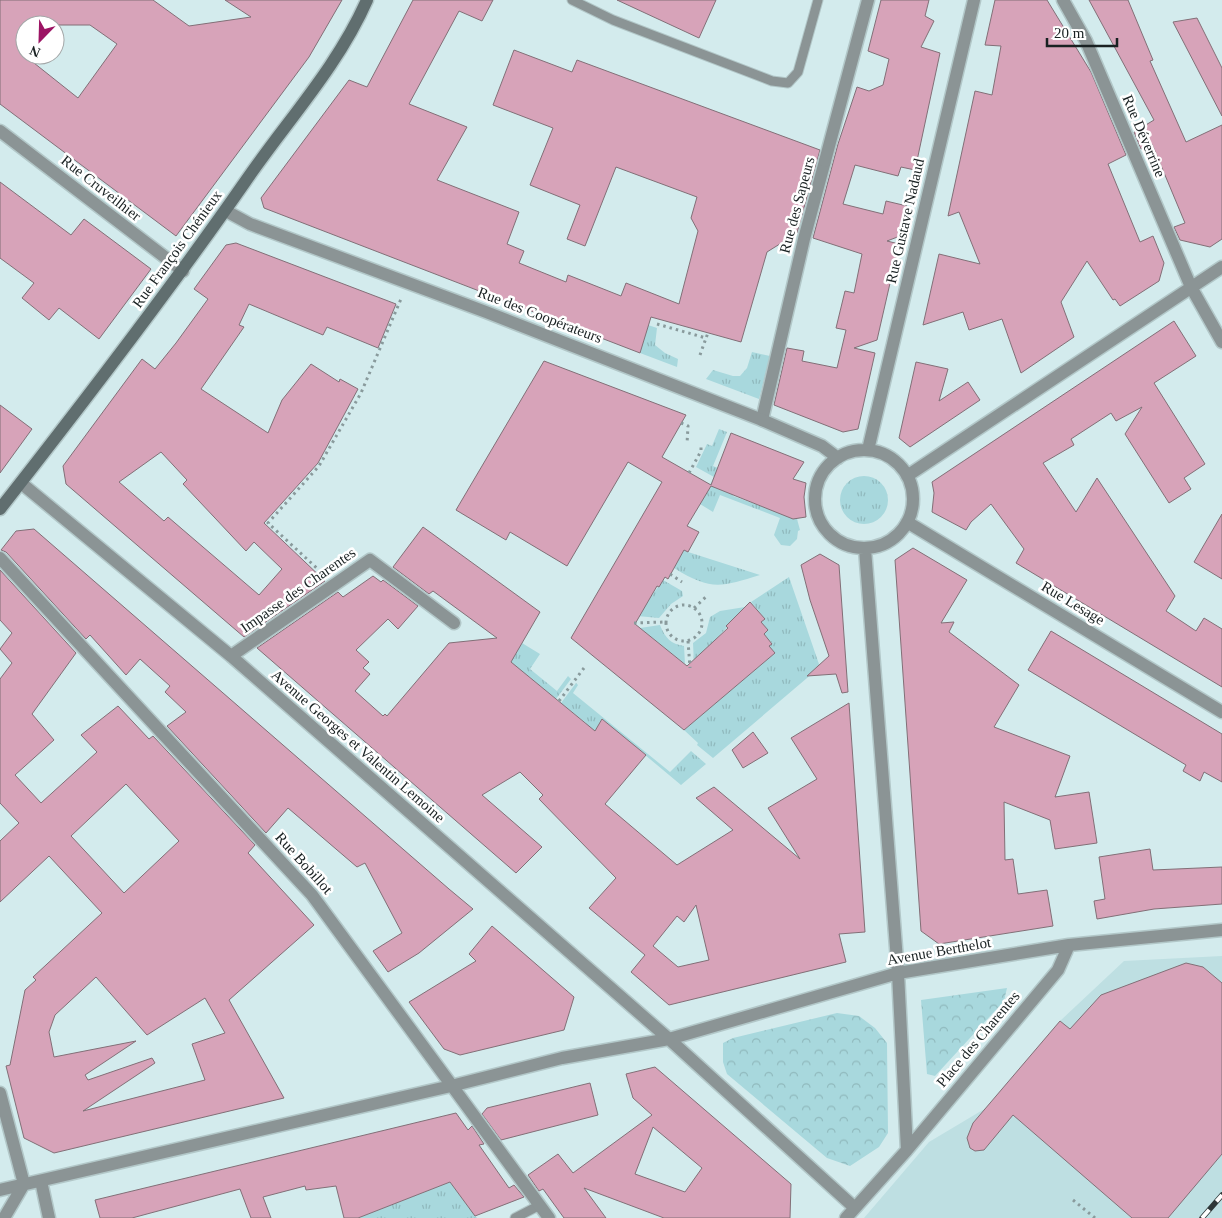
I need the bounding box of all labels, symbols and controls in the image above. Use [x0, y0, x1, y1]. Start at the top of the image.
north arrow [15, 15, 65, 65]
scale bar [1047, 15, 1117, 47]
text: 20 m [1054, 25, 1085, 41]
text: N [28, 43, 43, 60]
street label: Rue Déverrine [1119, 92, 1169, 180]
street label: Rue Cruveilhier [58, 152, 144, 224]
street label: Rue des Sapeurs [776, 155, 818, 255]
street label: Rue Gustave Nadaud [883, 157, 927, 285]
street label: Rue François Chénieux [129, 187, 225, 311]
street label: Rue des Coopérateurs [476, 284, 604, 346]
street label: Impasse des Charentes [237, 544, 359, 636]
street label: Rue Lesage [1039, 578, 1108, 628]
street label: Avenue Georges et Valentin Lemoine [268, 666, 448, 826]
street label: Rue Bobillot [272, 829, 336, 898]
street label: Avenue Berthelot [886, 934, 993, 968]
street label: Place des Charentes [933, 988, 1023, 1090]

